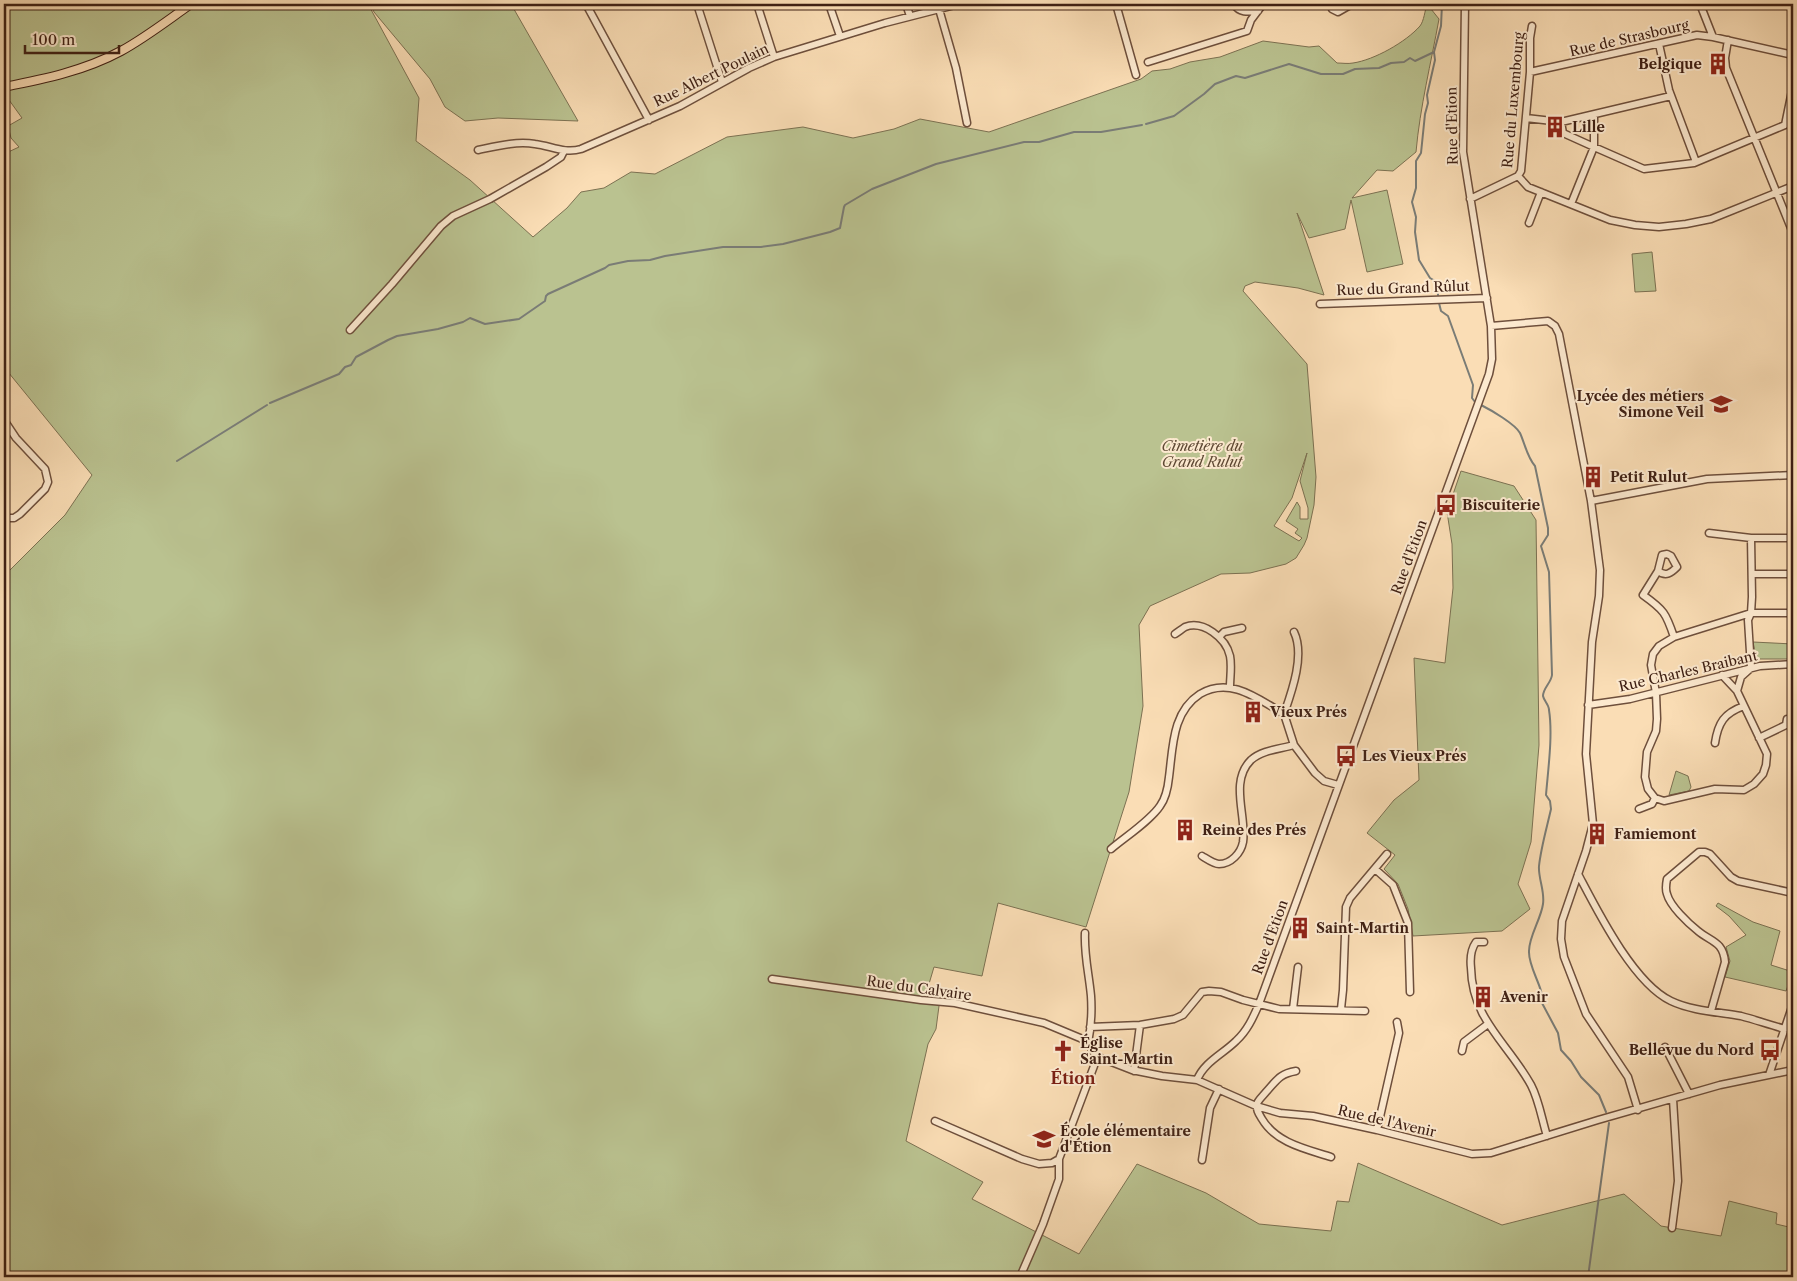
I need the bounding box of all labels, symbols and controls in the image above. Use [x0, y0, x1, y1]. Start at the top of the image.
street label: Rue de Strasbourg [1568, 15, 1691, 60]
scale bar [25, 22, 119, 54]
text: 100 m [32, 30, 75, 49]
street label: Rue du Luxembourg [1498, 31, 1528, 169]
street label: Rue Albert Poulain [650, 39, 772, 111]
building icon: Belgique [1705, 51, 1731, 77]
place label: Belgique [1638, 55, 1702, 73]
street label: Rue d'Etion [1442, 87, 1462, 165]
building icon: Lille [1542, 114, 1568, 140]
place label: Lille [1572, 118, 1605, 136]
street label: Rue du Grand Rûlut [1336, 277, 1470, 299]
place label: Lycée des métiers Simone Veil [1577, 387, 1704, 421]
school or university icon: Lycée des métiers Simone Veil [1708, 391, 1734, 417]
park label: Cimetière du Grand Rulut [1162, 437, 1243, 471]
building icon: Petit Rulut [1580, 464, 1606, 490]
place label: Petit Rulut [1610, 468, 1688, 486]
bus stop icon: Biscuiterie [1433, 492, 1459, 518]
place label: Biscuiterie [1462, 496, 1540, 514]
street label: Rue d'Etion [1387, 517, 1431, 597]
street label: Rue Charles Braibant [1617, 646, 1759, 696]
building icon: Vieux Prés [1240, 699, 1266, 725]
place label: Vieux Prés [1269, 703, 1347, 721]
bus stop icon: Les Vieux Prés [1333, 743, 1359, 769]
place label: Les Vieux Prés [1362, 747, 1466, 765]
building icon: Reine des Prés [1172, 817, 1198, 843]
place label: Reine des Prés [1202, 821, 1306, 839]
building icon: Famiemont [1584, 821, 1610, 847]
place label: Famiemont [1614, 825, 1697, 843]
street label: Rue d'Etion [1248, 897, 1292, 977]
building icon: Saint-Martin [1287, 915, 1313, 941]
place label: Saint-Martin [1316, 919, 1410, 937]
street label: Rue du Calvaire [865, 972, 973, 1004]
building icon: Avenir [1470, 984, 1496, 1010]
place label: Avenir [1499, 988, 1548, 1006]
place label: Église Saint-Martin [1080, 1033, 1174, 1068]
bus stop icon: Bellevue du Nord [1757, 1037, 1783, 1063]
church icon: Église Saint-Martin [1050, 1038, 1076, 1064]
place label: Bellevue du Nord [1629, 1041, 1755, 1059]
district label: Étion [1051, 1068, 1095, 1088]
street label: Rue de l'Avenir [1336, 1101, 1438, 1141]
place label: École élémentaire d'Étion [1060, 1121, 1191, 1156]
school or university icon: École élémentaire d'Étion [1031, 1126, 1057, 1152]

